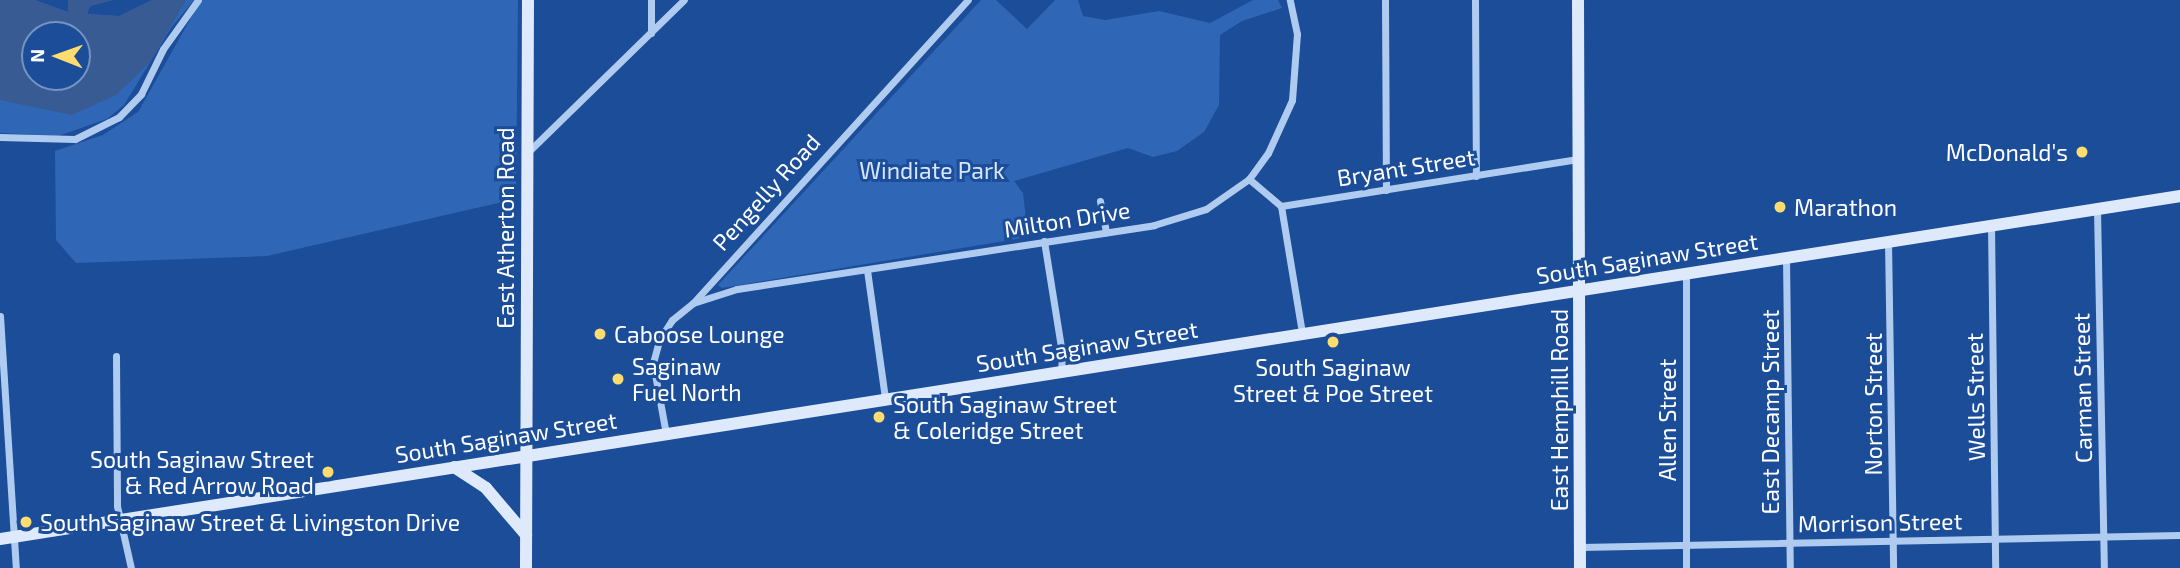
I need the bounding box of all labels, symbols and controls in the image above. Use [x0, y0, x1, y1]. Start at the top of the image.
north arrow [21, 21, 91, 91]
text: N [25, 49, 48, 63]
street label: East Atherton Road [491, 127, 519, 329]
street label: Pengelly Road [706, 128, 826, 256]
place label: McDonald's [1946, 138, 2068, 166]
street label: Bryant Street [1335, 142, 1477, 192]
marker: McDonald's [2074, 144, 2090, 160]
park label: Windiate Park [859, 156, 1005, 184]
place label: Marathon [1794, 193, 1897, 221]
street label: Milton Drive [1002, 195, 1132, 243]
marker: Marathon [1772, 199, 1788, 215]
street label: South Saginaw Street [1534, 227, 1760, 289]
street label: East Hemphill Road [1545, 308, 1573, 512]
street label: East Decamp Street [1756, 309, 1784, 515]
street label: Carman Street [2067, 313, 2097, 463]
street label: South Saginaw Street [974, 315, 1200, 377]
place label: Caboose Lounge [614, 320, 785, 348]
marker: Caboose Lounge [592, 326, 608, 342]
street label: Norton Street [1859, 333, 1887, 475]
street label: Wells Street [1960, 333, 1990, 461]
marker: South Saginaw Street & Poe Street [1325, 334, 1341, 350]
place label: Saginaw Fuel North [632, 352, 742, 406]
place label: South Saginaw Street & Poe Street [1233, 353, 1433, 407]
street label: Allen Street [1653, 359, 1681, 481]
marker: Saginaw Fuel North [610, 371, 626, 387]
place label: South Saginaw Street & Coleridge Street [893, 390, 1117, 444]
street label: South Saginaw Street [393, 406, 619, 468]
marker: South Saginaw Street & Coleridge Street [871, 409, 887, 425]
place label: South Saginaw Street & Red Arrow Road [90, 445, 314, 499]
marker: South Saginaw Street & Red Arrow Road [320, 464, 336, 480]
street label: Morrison Street [1798, 507, 1962, 537]
place label: South Saginaw Street & Livingston Drive [40, 508, 461, 536]
marker: South Saginaw Street & Livingston Drive [18, 514, 34, 530]

